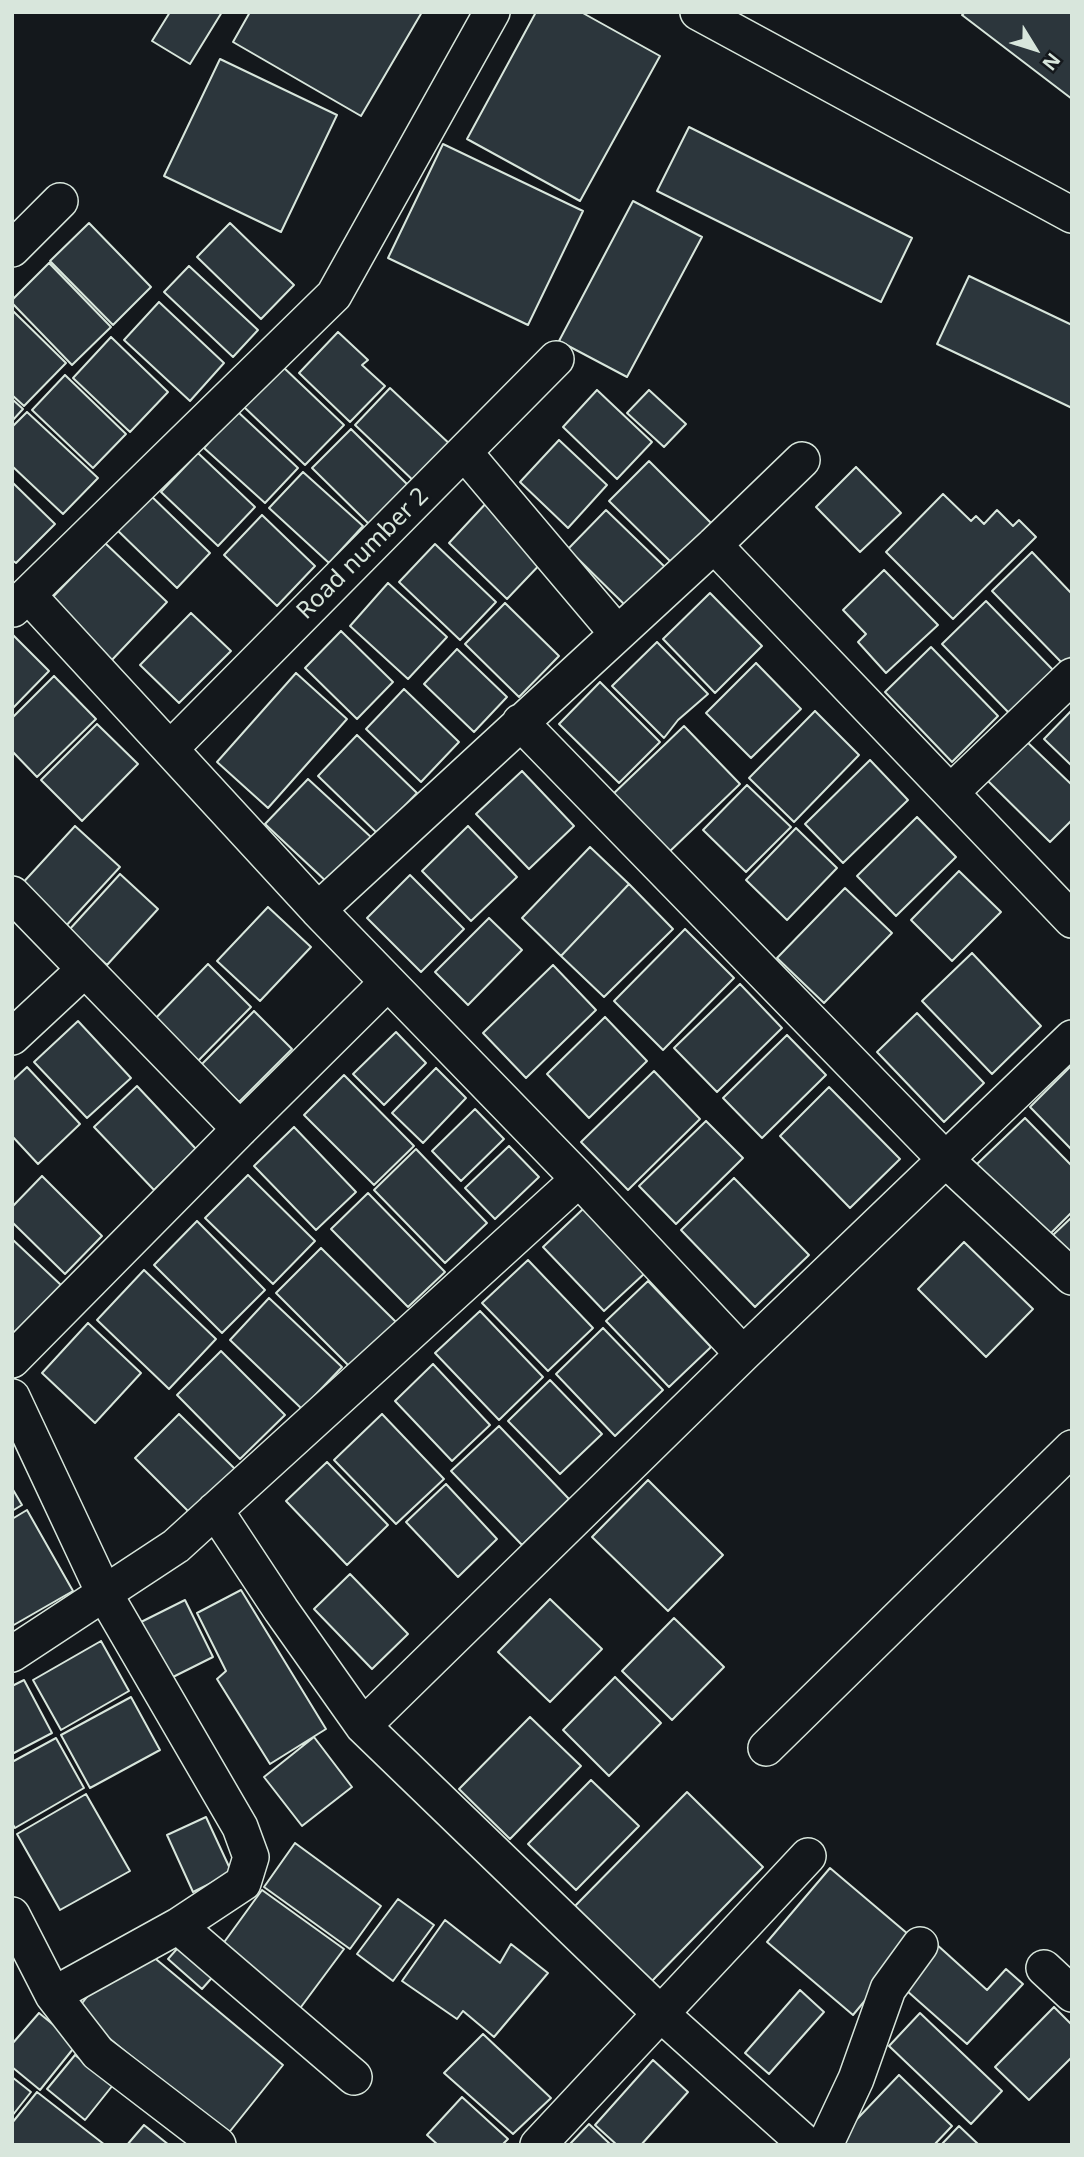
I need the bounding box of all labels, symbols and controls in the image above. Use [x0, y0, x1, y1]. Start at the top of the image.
north arrow [1000, 14, 1070, 84]
text: N [1037, 48, 1067, 76]
street label: Road number 2 [291, 482, 435, 626]

